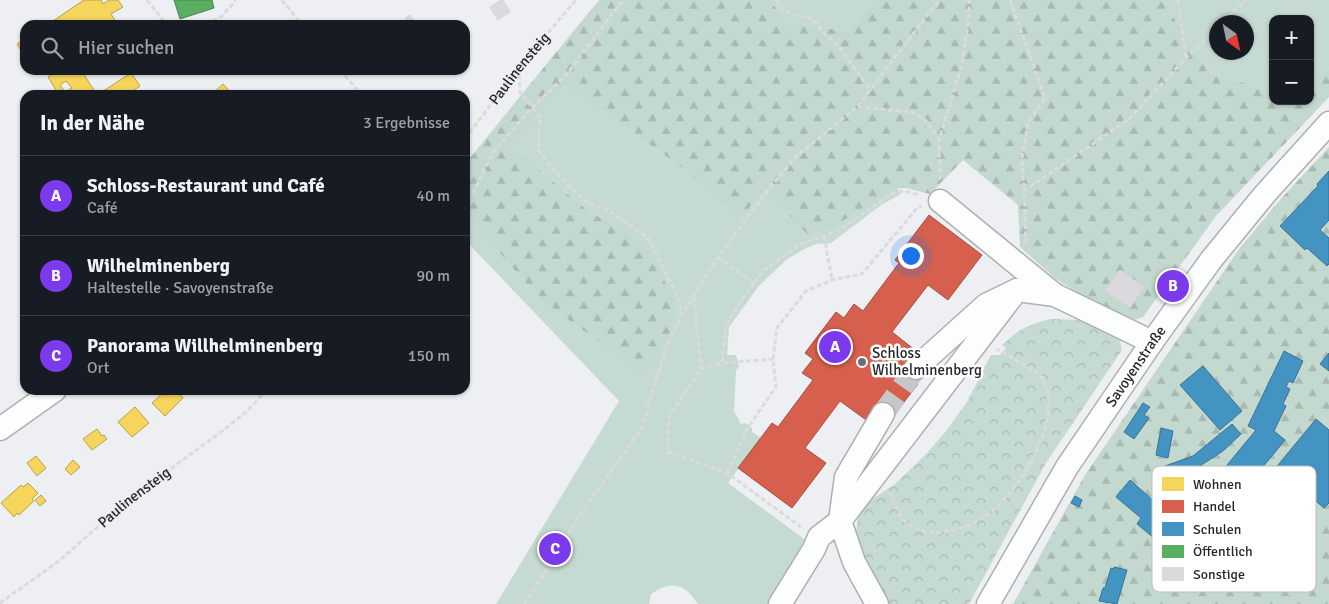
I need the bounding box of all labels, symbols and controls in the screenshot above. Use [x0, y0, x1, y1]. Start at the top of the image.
north arrow [1209, 15, 1254, 60]
map controls [1269, 15, 1314, 105]
button: + [1269, 15, 1314, 60]
search box [20, 20, 470, 75]
street label: Paulinensteig [485, 29, 554, 108]
icon: search [38, 34, 66, 62]
text: Hier suchen [78, 36, 174, 60]
button: − [1269, 60, 1314, 105]
text: In der Nähe [40, 110, 145, 136]
text: 3 Ergebnisse [363, 113, 450, 133]
text: Schloss-Restaurant und Café [87, 174, 325, 198]
text: A [51, 186, 61, 206]
text: 40 m [416, 186, 450, 206]
text: Café [87, 198, 118, 218]
your location [898, 243, 924, 269]
text: Wilhelminenberg [87, 254, 230, 278]
text: B [51, 266, 61, 286]
text: 90 m [416, 266, 450, 286]
pin: B [1157, 267, 1189, 305]
text: Haltestelle · Savoyenstraße [87, 278, 274, 298]
street label: Savoyenstraße [1102, 322, 1170, 410]
pin: A [819, 328, 851, 366]
text: Panorama Willhelminenberg [87, 334, 323, 358]
place label: Schloss Wilhelminenberg [872, 344, 982, 379]
text: C [51, 346, 61, 366]
text: 150 m [408, 346, 450, 366]
marker: Schloss Wilhelminenberg [856, 356, 868, 368]
text: Ort [87, 358, 109, 378]
street label: Paulinensteig [94, 463, 174, 531]
legend [1152, 466, 1316, 592]
text: Wohnen [1193, 476, 1242, 493]
text: Handel [1193, 498, 1236, 515]
text: Schulen [1193, 521, 1241, 538]
pin: C [539, 530, 571, 568]
text: Öffentlich [1193, 543, 1253, 560]
text: Sonstige [1193, 566, 1245, 583]

